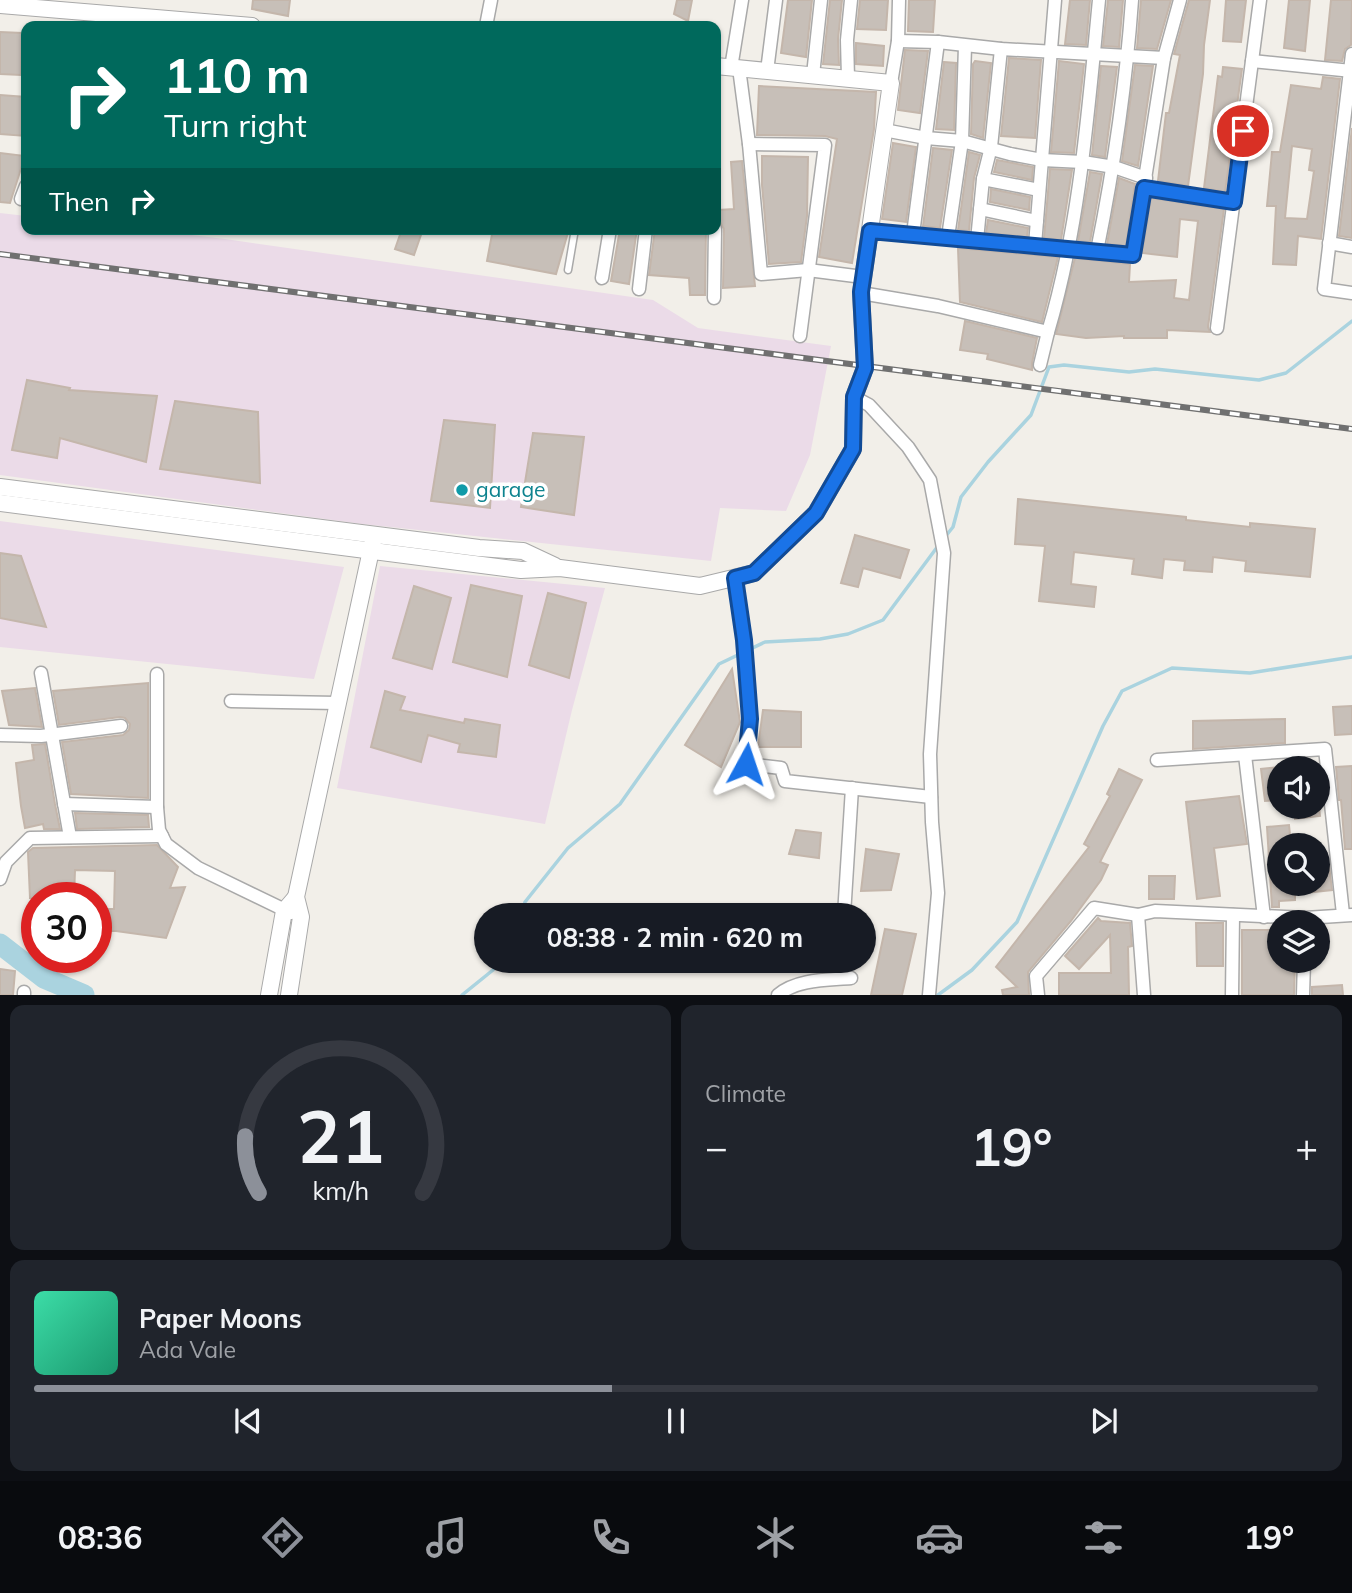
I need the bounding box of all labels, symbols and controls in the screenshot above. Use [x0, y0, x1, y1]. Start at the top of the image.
text: 110 m [164, 44, 310, 105]
icon: right [49, 49, 140, 140]
pin [1213, 101, 1273, 161]
text: Turn right [164, 105, 307, 145]
icon: arrive [1224, 112, 1262, 150]
icon: right [123, 182, 161, 220]
text: Then [49, 185, 109, 218]
place label: garage [476, 476, 545, 502]
marker: garage [454, 482, 470, 498]
position arrow [709, 727, 783, 801]
map controls [1267, 756, 1330, 973]
button: sound [1267, 756, 1330, 819]
button: search [1267, 833, 1330, 896]
speed limit sign: 30 [21, 882, 112, 973]
button: layers [1267, 910, 1330, 973]
text: 08:38 · 2 min · 620 m [547, 921, 803, 954]
text: Climate [705, 1079, 786, 1108]
text: 21 [297, 1091, 384, 1182]
text: 19° [970, 1114, 1053, 1179]
text: − [705, 1123, 728, 1171]
text: + [1295, 1123, 1318, 1171]
text: km/h [312, 1175, 369, 1206]
text: Paper Moons [139, 1302, 302, 1335]
text: Ada Vale [139, 1335, 236, 1364]
icon: previous [229, 1402, 267, 1440]
icon: pause [657, 1402, 695, 1440]
icon: next [1085, 1402, 1123, 1440]
icon: directions [258, 1513, 307, 1562]
icon: music [422, 1513, 471, 1562]
icon: phone [586, 1513, 635, 1562]
icon: climate [751, 1513, 800, 1562]
icon: car [915, 1513, 964, 1562]
icon: filters [1079, 1513, 1128, 1562]
text: 08:36 [58, 1517, 142, 1557]
text: 19° [1244, 1517, 1294, 1557]

